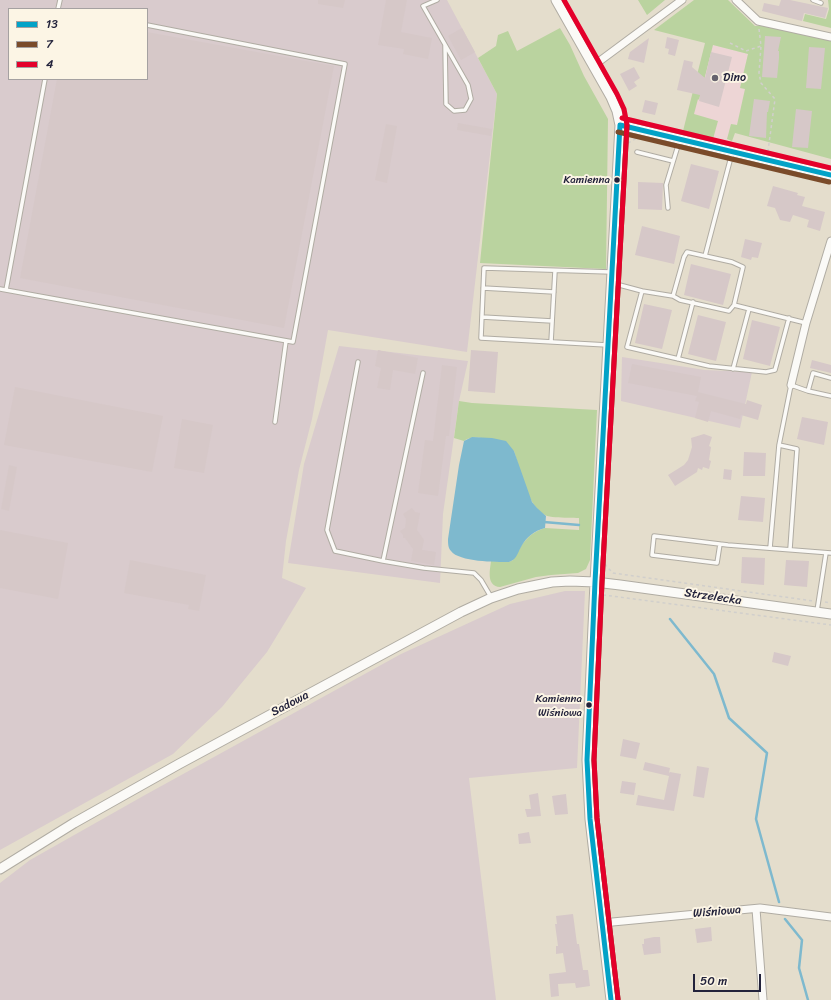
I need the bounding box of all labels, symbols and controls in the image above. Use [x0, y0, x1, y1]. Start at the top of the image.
legend [8, 8, 148, 80]
text: 13 [46, 13, 58, 35]
text: 7 [46, 33, 53, 55]
text: 4 [46, 53, 54, 75]
place label: Dino [723, 71, 746, 85]
marker: Dino [710, 73, 720, 83]
place label: Kamienna [564, 173, 610, 187]
marker: Kamienna [612, 175, 622, 185]
street label: Strzelecka [684, 586, 742, 608]
street label: Sadowa [269, 688, 311, 720]
place label: Kamienna Wiśniowa [536, 692, 582, 718]
marker: Kamienna Wiśniowa [584, 700, 594, 710]
street label: Wiśniowa [692, 903, 742, 921]
scale bar [695, 966, 763, 992]
text: 50 m [700, 970, 727, 992]

